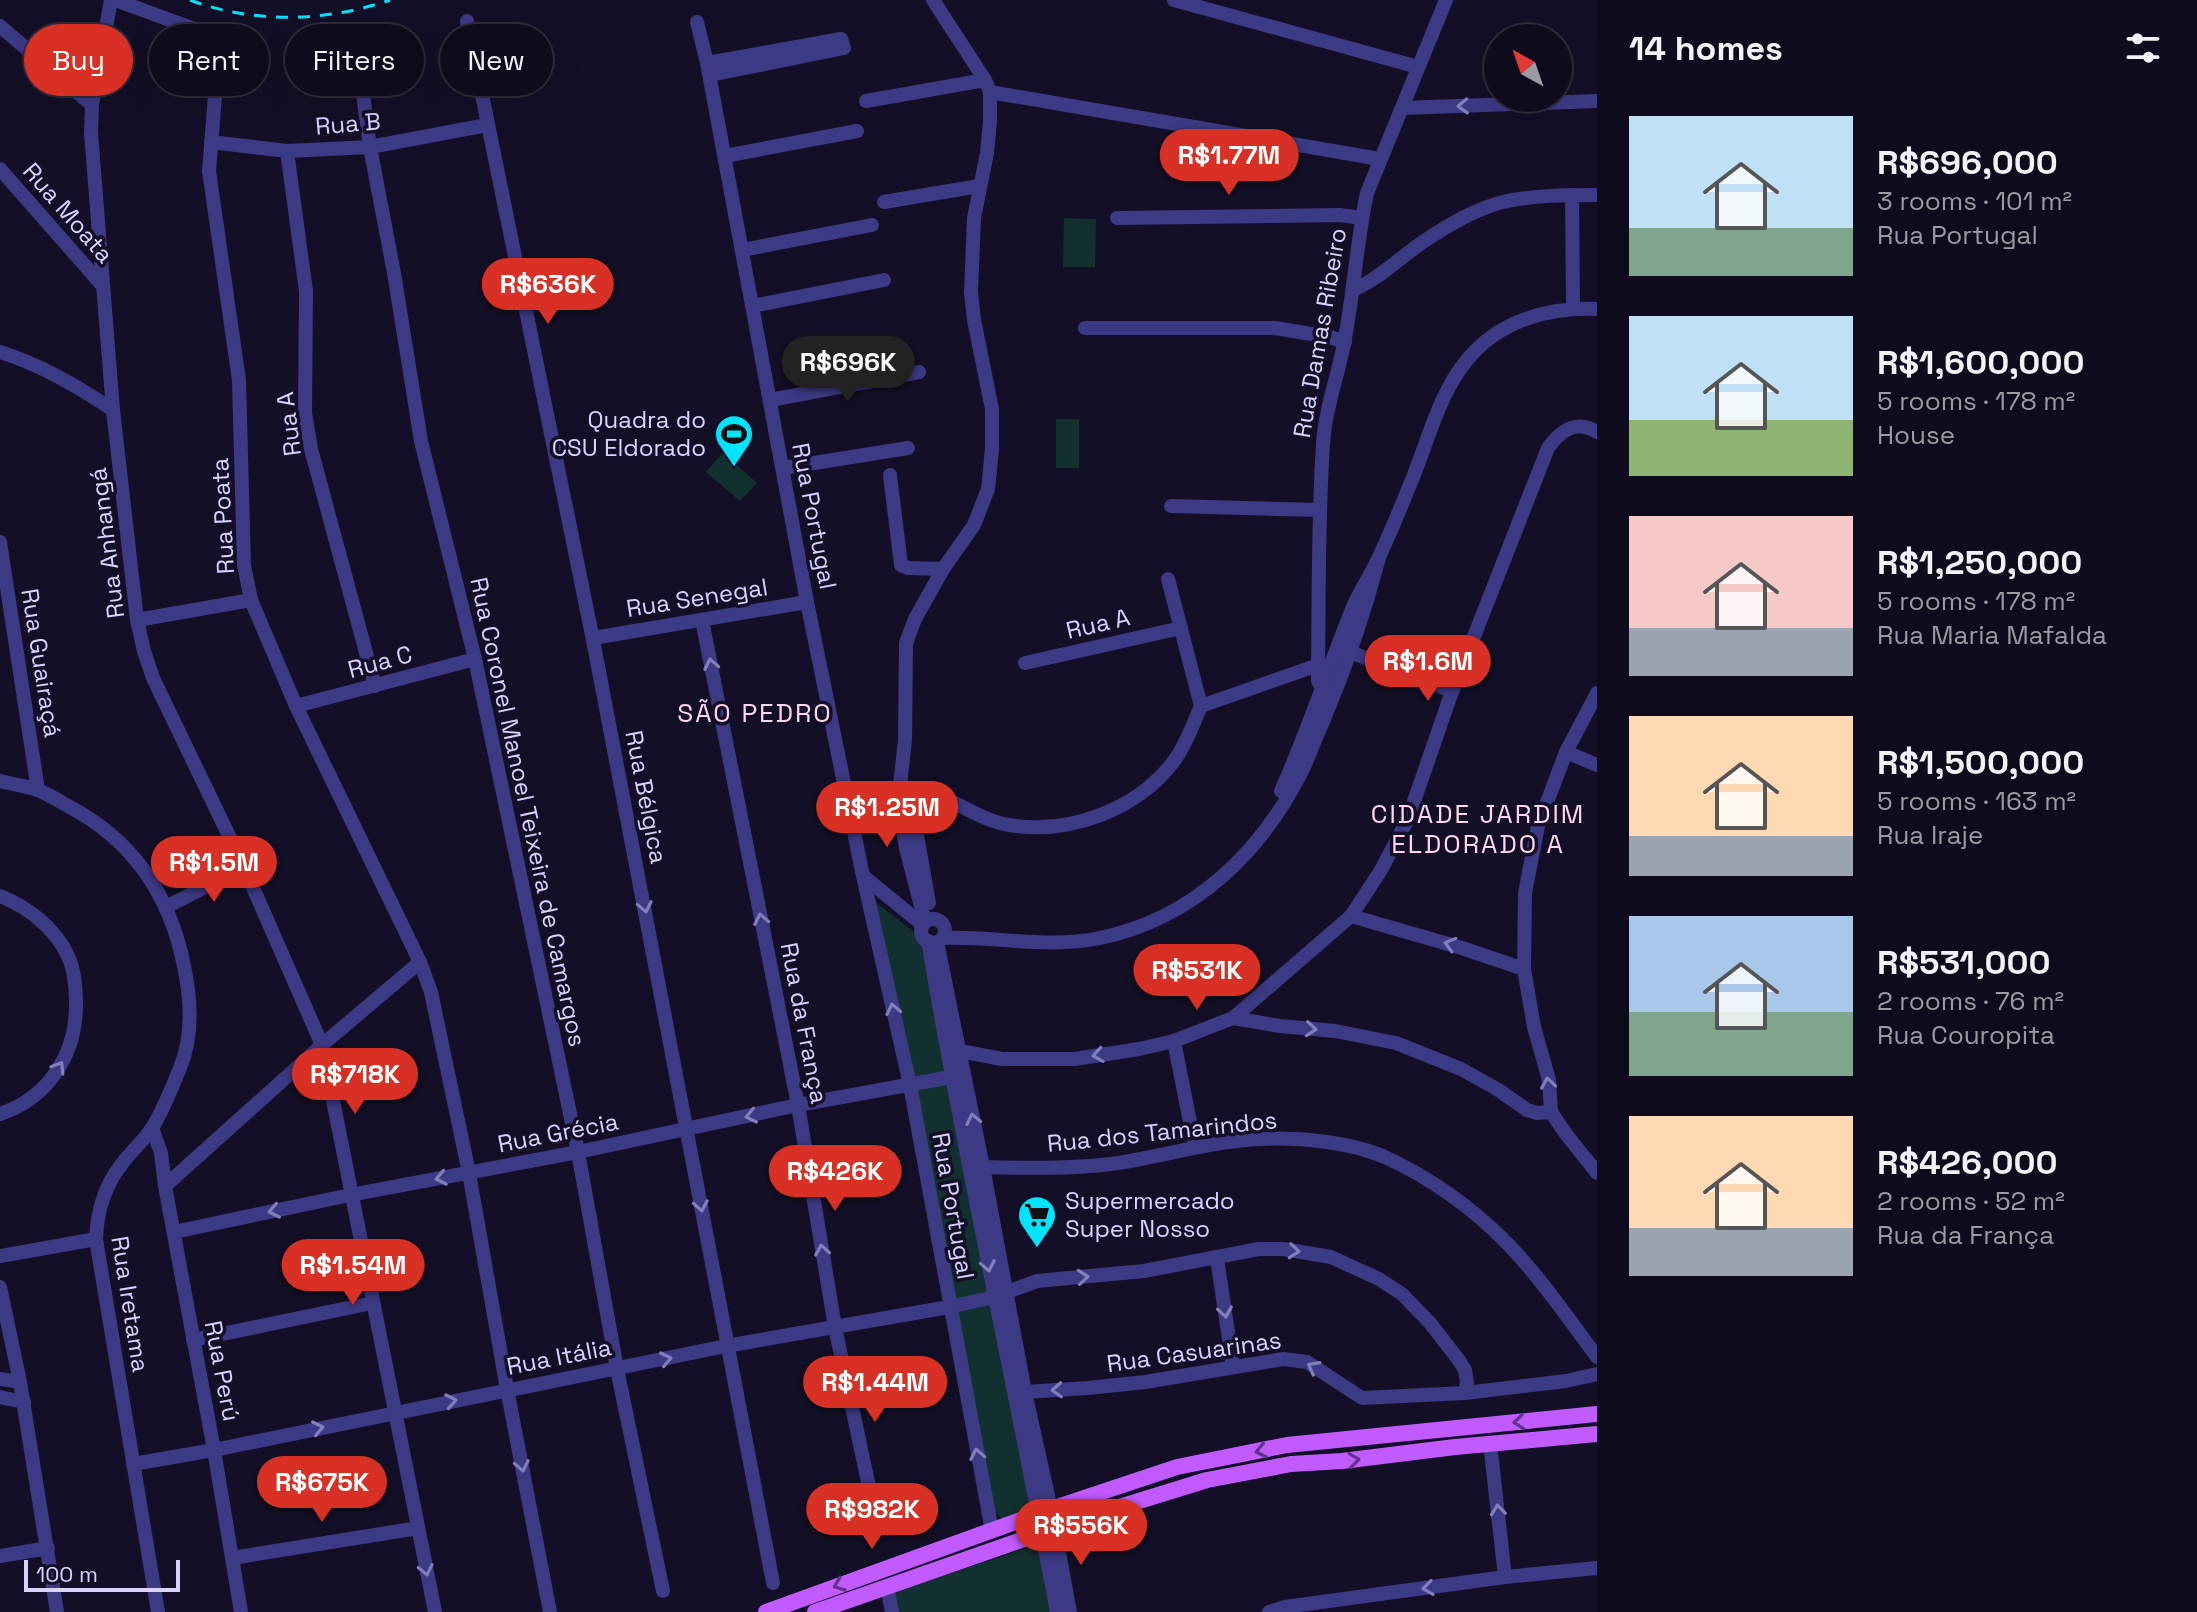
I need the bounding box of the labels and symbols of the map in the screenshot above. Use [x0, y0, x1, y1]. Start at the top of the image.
north arrow [1484, 24, 1572, 112]
one-way arrow [1456, 97, 1469, 114]
street label: Rua B [314, 105, 382, 142]
pin: R$1.77M [1155, 129, 1303, 197]
street label: Rua Moata [16, 156, 121, 269]
street label: Rua Damas Ribeiro [1286, 225, 1353, 440]
pin: R$636K [483, 258, 613, 326]
pin: R$696K [783, 336, 913, 404]
street label: Rua A [269, 390, 308, 458]
place label: Quadra do CSU Eldorado [552, 404, 706, 463]
sports icon: Quadra do CSU Eldorado [713, 413, 755, 468]
street label: Rua Portugal [785, 440, 844, 592]
street label: Rua Poata [204, 457, 241, 575]
street label: Rua Anhangá [82, 466, 131, 620]
street label: Rua Senegal [624, 571, 770, 624]
street label: Rua Coronel Manoel Teixeira de Camargos [464, 574, 593, 1049]
street label: Rua Guairaçá [14, 586, 69, 740]
street label: Rua A [1063, 601, 1133, 646]
pin: R$1.6M [1363, 635, 1493, 703]
street label: Rua C [344, 638, 415, 685]
one-way arrow [703, 657, 720, 671]
district label: SÃO PEDRO [677, 696, 833, 730]
street label: Rua Bélgica [618, 728, 675, 866]
pin: R$1.25M [813, 781, 961, 849]
district label: CIDADE JARDIM ELDORADO A [1371, 797, 1585, 861]
pin: R$1.5M [149, 836, 279, 904]
one-way arrow [635, 900, 652, 914]
one-way arrow [753, 913, 770, 926]
one-way arrow [1443, 937, 1457, 953]
street label: Rua da França [774, 940, 835, 1106]
pin: R$531K [1132, 944, 1262, 1012]
one-way arrow [885, 1002, 902, 1016]
one-way arrow [1305, 1020, 1318, 1037]
one-way arrow [1091, 1046, 1105, 1063]
pin: R$718K [290, 1048, 420, 1116]
one-way arrow [49, 1061, 64, 1075]
one-way arrow [1540, 1076, 1557, 1089]
street label: Rua dos Tamarindos [1045, 1104, 1278, 1159]
street label: Rua Grécia [495, 1106, 621, 1159]
one-way arrow [744, 1107, 758, 1124]
one-way arrow [965, 1113, 982, 1127]
street label: Rua Portugal [925, 1130, 982, 1282]
pin: R$426K [770, 1145, 900, 1213]
one-way arrow [434, 1168, 448, 1185]
place label: Supermercado Super Nosso [1065, 1185, 1235, 1244]
supermarket icon: Supermercado Super Nosso [1016, 1194, 1058, 1249]
one-way arrow [692, 1199, 709, 1213]
one-way arrow [268, 1202, 282, 1219]
street label: Rua Iretama [104, 1234, 157, 1374]
pin: R$1.54M [279, 1239, 427, 1307]
one-way arrow [1288, 1242, 1301, 1259]
one-way arrow [814, 1243, 831, 1257]
one-way arrow [979, 1259, 996, 1272]
one-way arrow [1077, 1268, 1090, 1285]
one-way arrow [1216, 1305, 1233, 1319]
street label: Rua Perú [198, 1318, 247, 1424]
street label: Rua Casuarinas [1105, 1324, 1283, 1379]
street label: Rua Itália [504, 1331, 614, 1382]
one-way arrow [659, 1351, 672, 1368]
pin: R$1.44M [801, 1356, 949, 1424]
one-way arrow [1307, 1361, 1321, 1377]
one-way arrow [1050, 1381, 1063, 1398]
one-way arrow [444, 1393, 457, 1410]
one-way arrow [1512, 1413, 1525, 1430]
one-way arrow [310, 1420, 324, 1437]
one-way arrow [1255, 1442, 1269, 1459]
one-way arrow [970, 1447, 987, 1461]
one-way arrow [1348, 1451, 1361, 1468]
pin: R$675K [257, 1456, 387, 1524]
one-way arrow [513, 1459, 530, 1472]
pin: R$982K [807, 1483, 937, 1551]
pin: R$556K [1016, 1499, 1146, 1567]
one-way arrow [1489, 1503, 1506, 1516]
scale bar [24, 1556, 180, 1592]
one-way arrow [417, 1563, 434, 1576]
one-way arrow [833, 1575, 847, 1592]
one-way arrow [1421, 1579, 1435, 1596]

